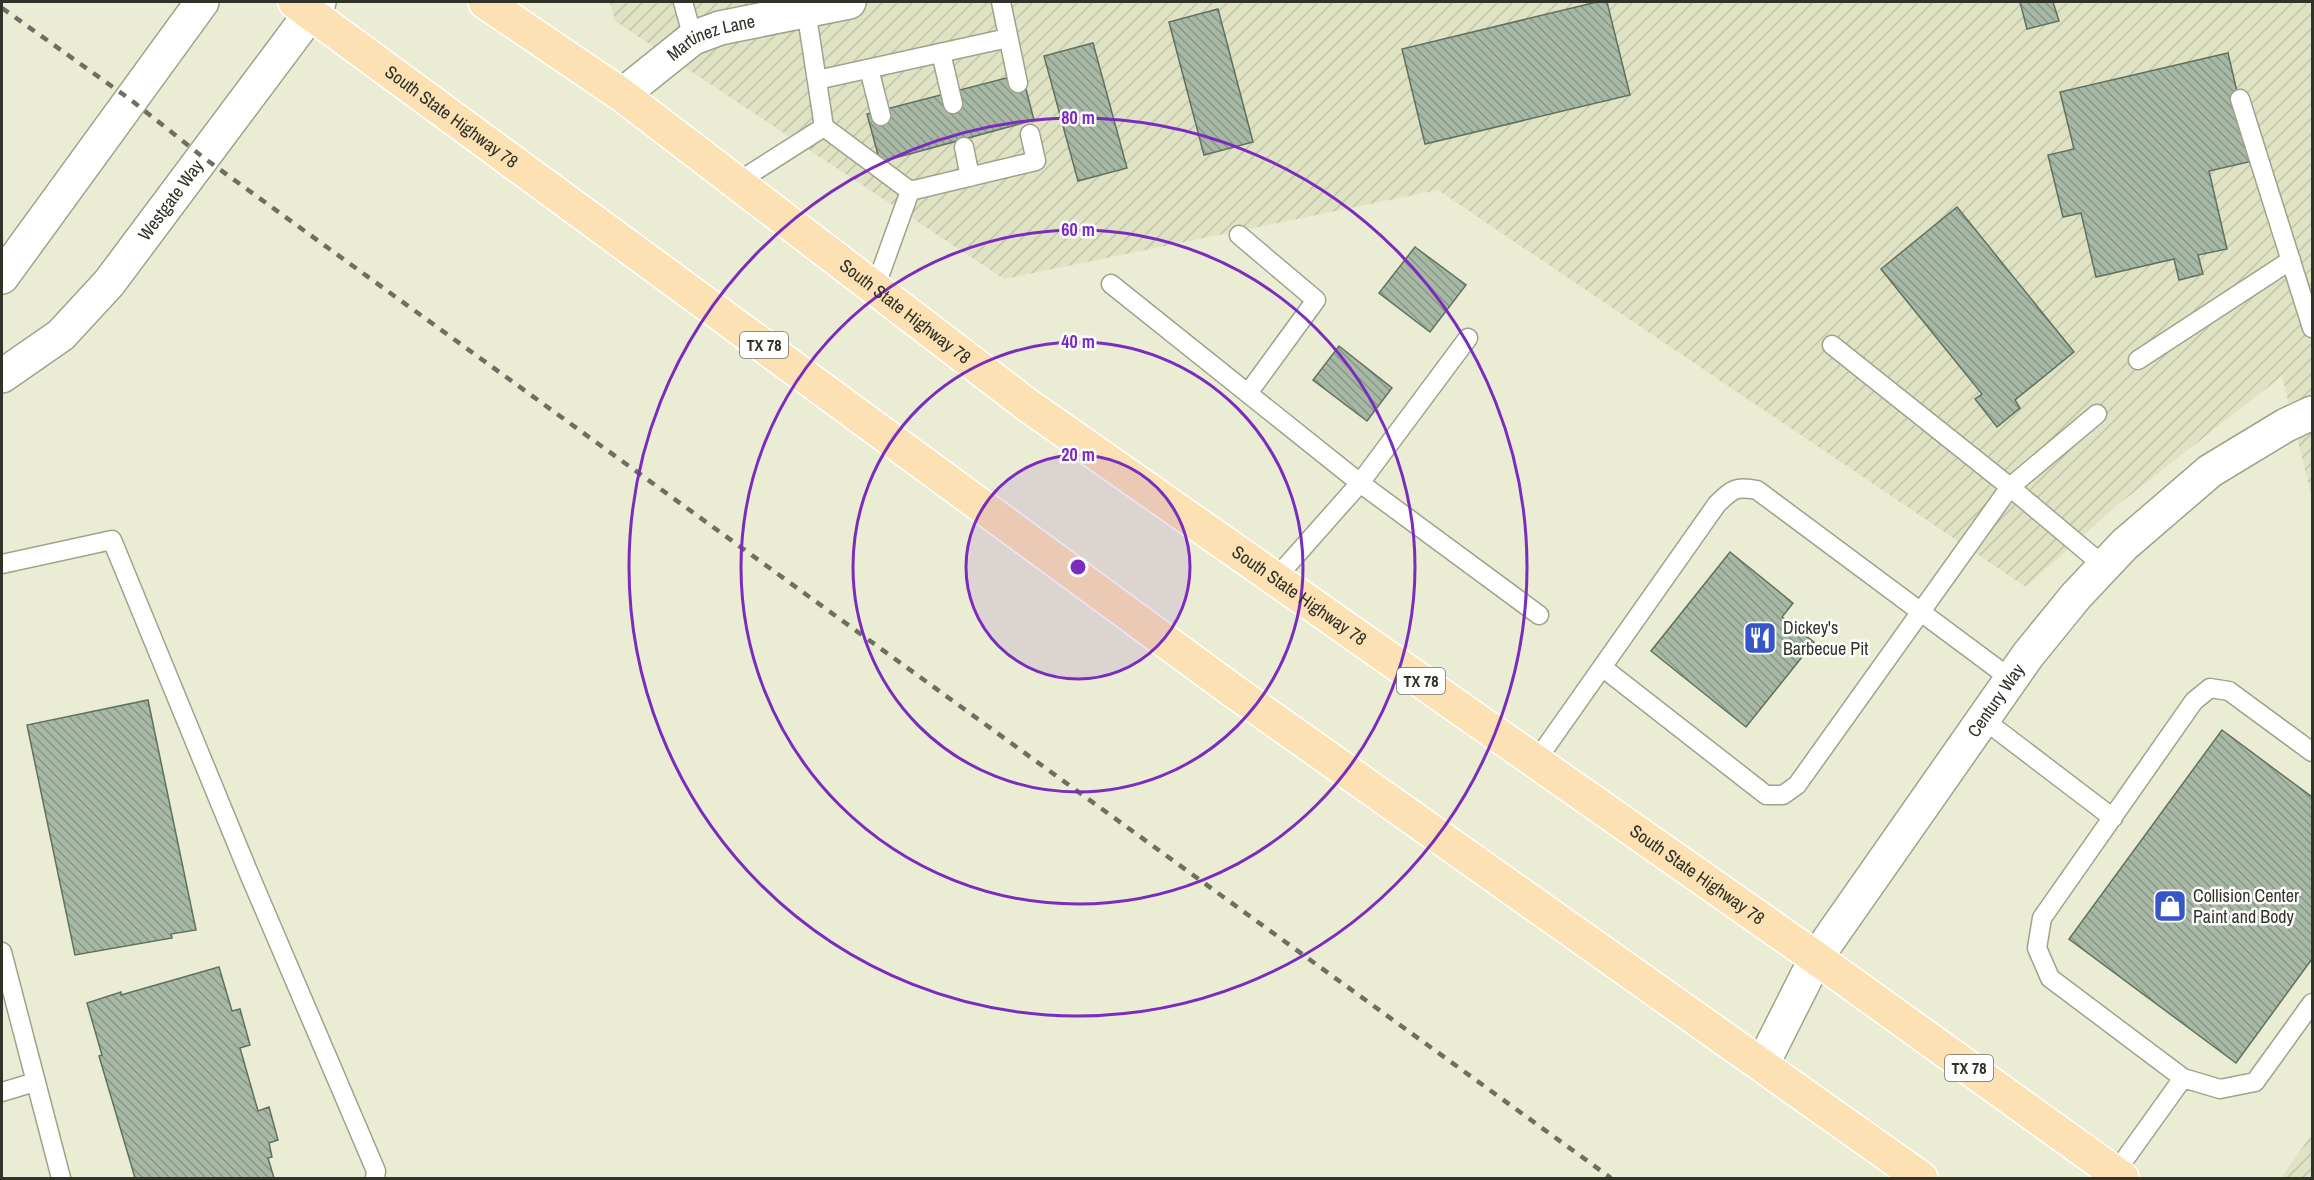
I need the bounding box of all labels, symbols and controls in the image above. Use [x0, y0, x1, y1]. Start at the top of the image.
street label: Martinez Lane [661, 8, 757, 66]
street label: South State Highway 78 [380, 59, 523, 174]
text: 80 m [1061, 105, 1095, 130]
street label: Westgate Way [132, 154, 209, 246]
text: 60 m [1061, 217, 1095, 242]
street label: South State Highway 78 [835, 253, 976, 369]
text: 40 m [1061, 329, 1095, 354]
road number: TX 78 [740, 332, 788, 358]
text: 20 m [1061, 442, 1095, 467]
street label: South State Highway 78 [1227, 539, 1372, 651]
centre of rings [1068, 557, 1088, 577]
place label: Dickey's Barbecue Pit [1783, 615, 1868, 661]
restaurant icon: Dickey's Barbecue Pit [1742, 620, 1778, 656]
street label: Century Way [1961, 658, 2031, 742]
road number: TX 78 [1397, 668, 1445, 694]
street label: South State Highway 78 [1625, 818, 1770, 930]
place label: Collision Center Paint and Body [2193, 883, 2299, 929]
shop icon: Collision Center Paint and Body [2152, 888, 2188, 924]
road number: TX 78 [1945, 1055, 1993, 1081]

